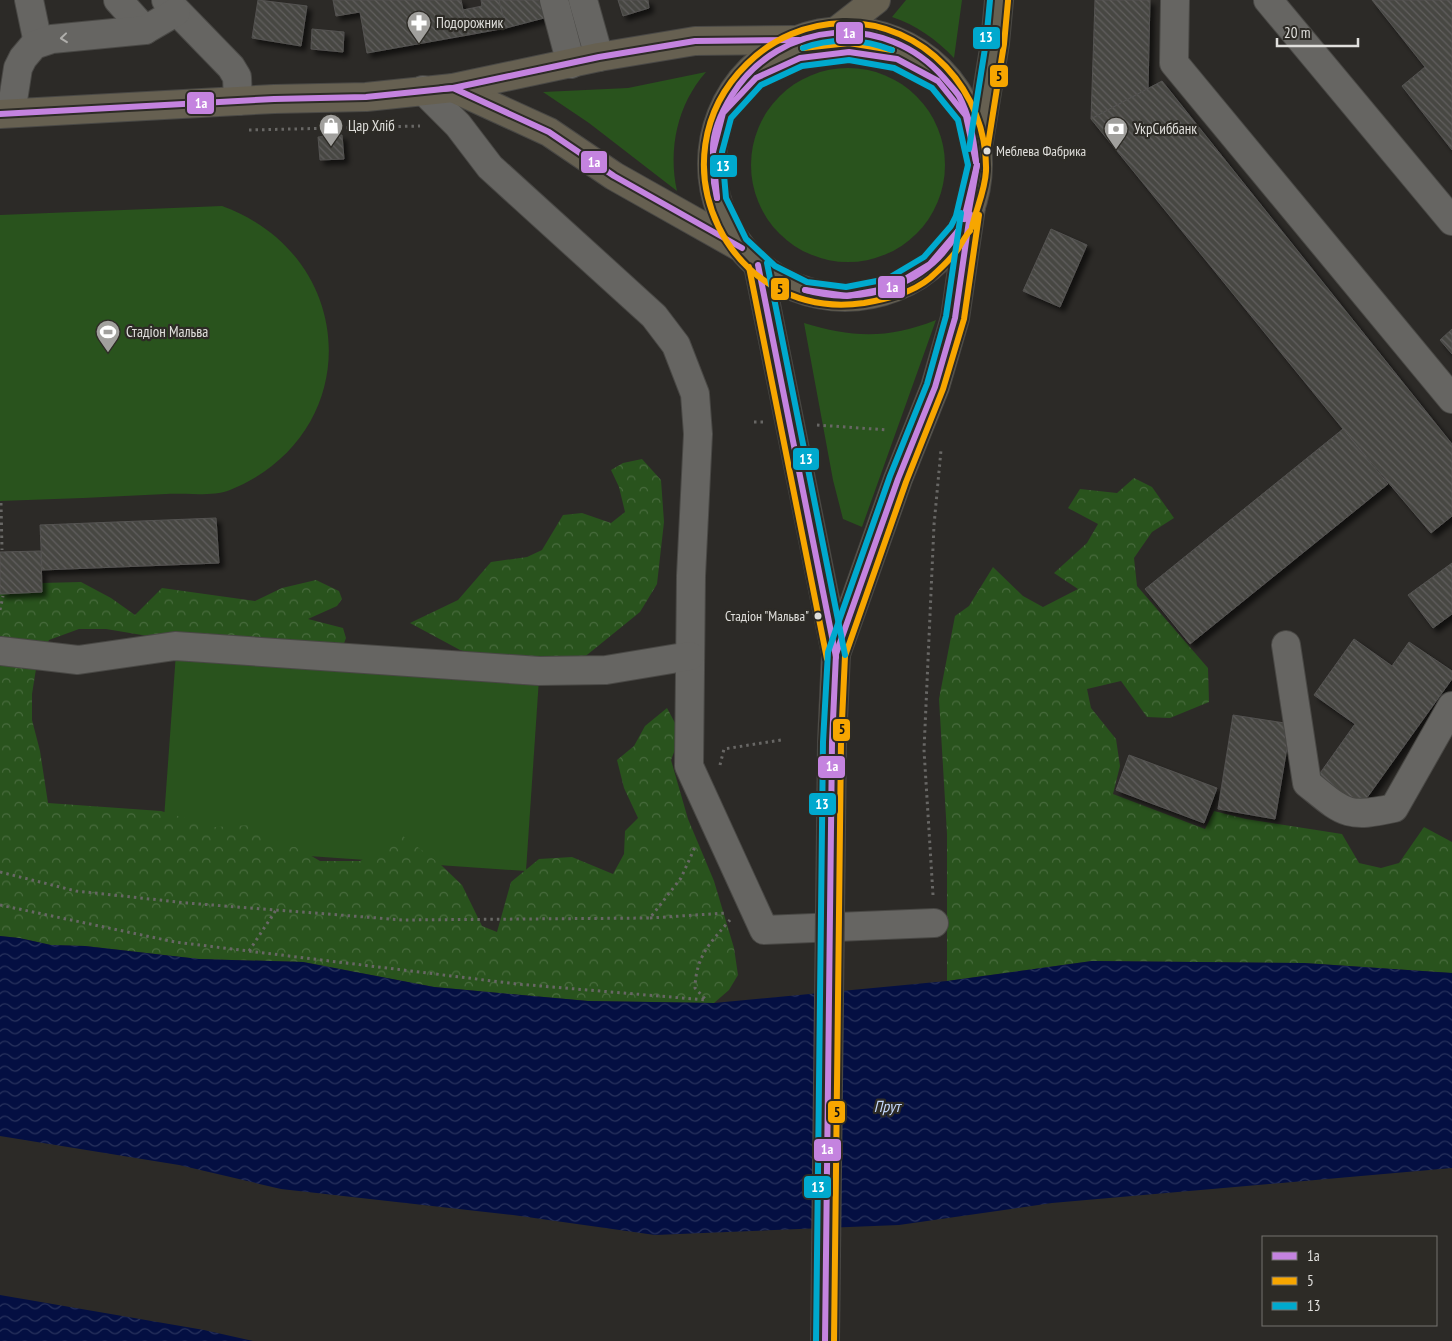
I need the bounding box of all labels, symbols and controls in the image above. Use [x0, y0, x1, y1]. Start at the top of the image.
pharmacy icon: Подорожник [406, 10, 432, 44]
place label: Подорожник [436, 13, 504, 32]
scale bar [1277, 15, 1358, 47]
line badge: 1а [835, 21, 864, 45]
text: 20 m [1284, 23, 1310, 42]
text: 1а [843, 24, 855, 42]
line badge: 13 [972, 26, 1001, 50]
text: 13 [979, 28, 993, 46]
one-way arrow [60, 32, 68, 43]
line badge: 5 [989, 64, 1009, 88]
text: 5 [996, 67, 1002, 85]
line badge: 1а [186, 91, 215, 115]
text: 1а [195, 94, 207, 112]
shop icon: Цар Хліб [318, 113, 344, 147]
place label: Цар Хліб [348, 116, 395, 135]
bank icon: УкрСиббанк [1103, 116, 1129, 150]
place label: УкрСиббанк [1134, 119, 1197, 138]
place label: Меблева Фабрика [996, 142, 1086, 160]
marker: Меблева Фабрика [982, 146, 992, 156]
line badge: 1а [580, 150, 608, 174]
text: 1а [588, 153, 600, 171]
line badge: 13 [709, 154, 738, 178]
text: 13 [716, 157, 730, 175]
line badge: 1а [877, 275, 906, 299]
line badge: 5 [770, 277, 790, 301]
text: 1а [886, 278, 898, 296]
text: 5 [777, 280, 783, 298]
sports icon: Стадіон Мальва [95, 319, 121, 353]
place label: Стадіон Мальва [126, 322, 208, 341]
line badge: 13 [792, 447, 820, 471]
text: 13 [799, 450, 813, 468]
place label: Стадіон "Мальва" [725, 607, 809, 625]
marker: Стадіон "Мальва" [813, 611, 823, 621]
line badge: 5 [832, 718, 851, 742]
text: 5 [839, 720, 845, 738]
line badge: 1а [817, 755, 846, 779]
text: 1а [826, 757, 838, 775]
line badge: 13 [808, 792, 837, 816]
text: 13 [815, 795, 829, 813]
water label: Прут [874, 1096, 903, 1116]
line badge: 5 [827, 1100, 846, 1124]
text: 5 [834, 1103, 840, 1121]
line badge: 1а [813, 1138, 842, 1162]
text: 1а [821, 1140, 833, 1158]
line badge: 13 [803, 1175, 832, 1199]
text: 13 [811, 1178, 825, 1196]
legend [1262, 1236, 1437, 1326]
text: 1а [1307, 1246, 1320, 1265]
text: 5 [1307, 1271, 1314, 1290]
text: 13 [1307, 1296, 1321, 1315]

